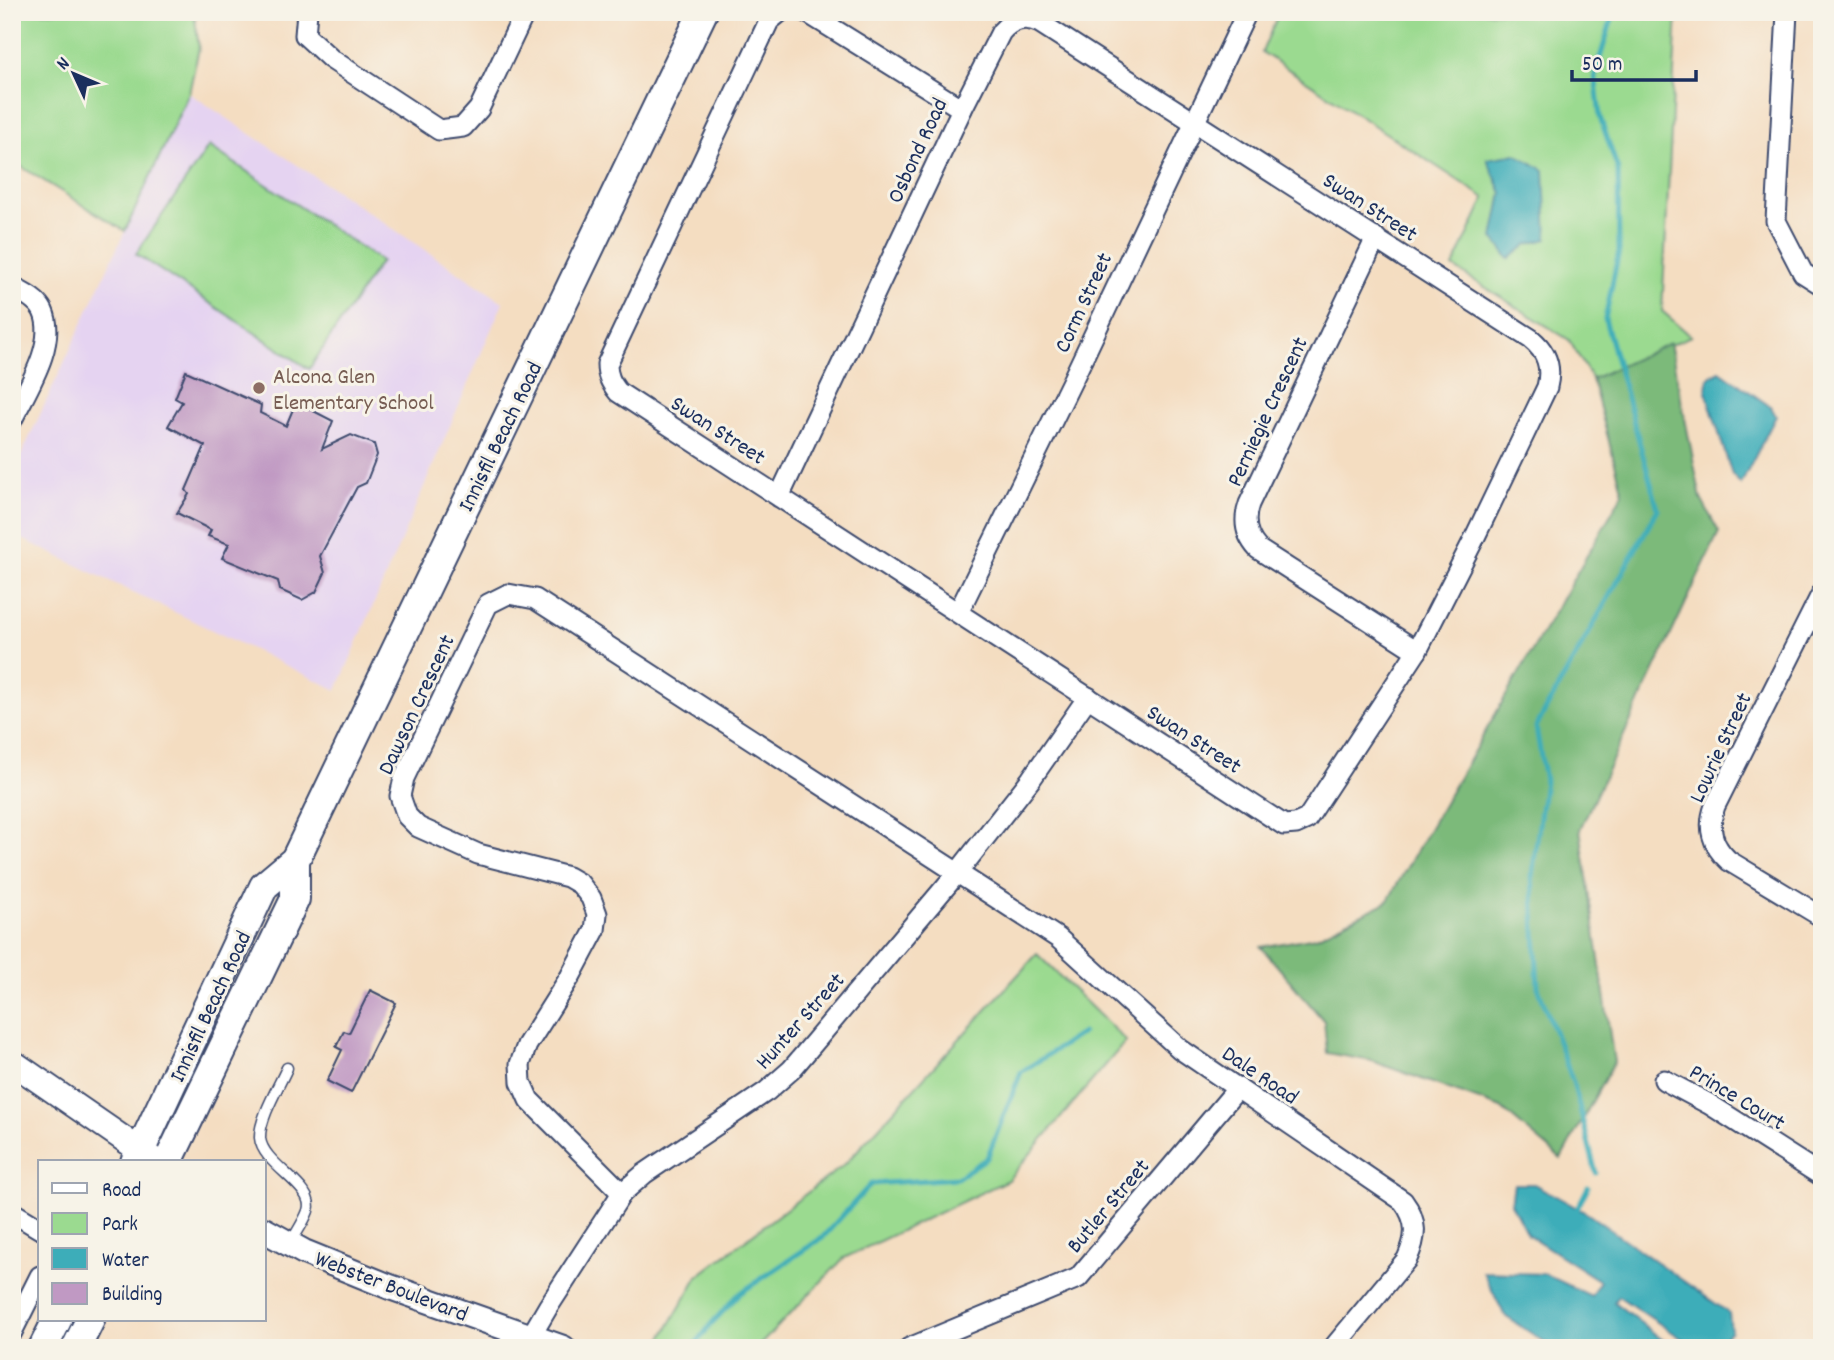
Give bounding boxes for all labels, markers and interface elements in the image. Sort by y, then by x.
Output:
north arrow [38,38,108,108]
scale bar [1572,38,1696,82]
text: 50 m [1582,51,1622,81]
text: N [51,52,77,77]
street label: Osbond Road [880,93,958,210]
street label: Swan Street [1315,166,1423,252]
street label: Corm Street [1048,248,1123,359]
street label: Perniegie Crescent [1220,332,1318,493]
street label: Innisfil Beach Road [451,357,553,518]
place label: Alcona Glen Elementary School [273,362,434,421]
marker: Alcona Glen Elementary School [251,380,267,396]
street label: Swan Street [663,389,771,475]
street label: Dawson Crescent [371,630,465,781]
street label: Lowrie Street [1682,688,1762,809]
street label: Swan Street [1139,698,1247,784]
street label: Innisfil Beach Road [163,926,262,1089]
street label: Hunter Street [749,966,854,1078]
street label: Dale Road [1214,1039,1304,1115]
street label: Prince Court [1682,1057,1791,1141]
street label: Butler Street [1060,1153,1159,1262]
legend [38,1160,266,1322]
text: Road [102,1177,141,1207]
text: Park [102,1211,138,1241]
street label: Webster Boulevard [309,1244,472,1333]
text: Water [102,1247,149,1277]
text: Building [102,1281,162,1311]

